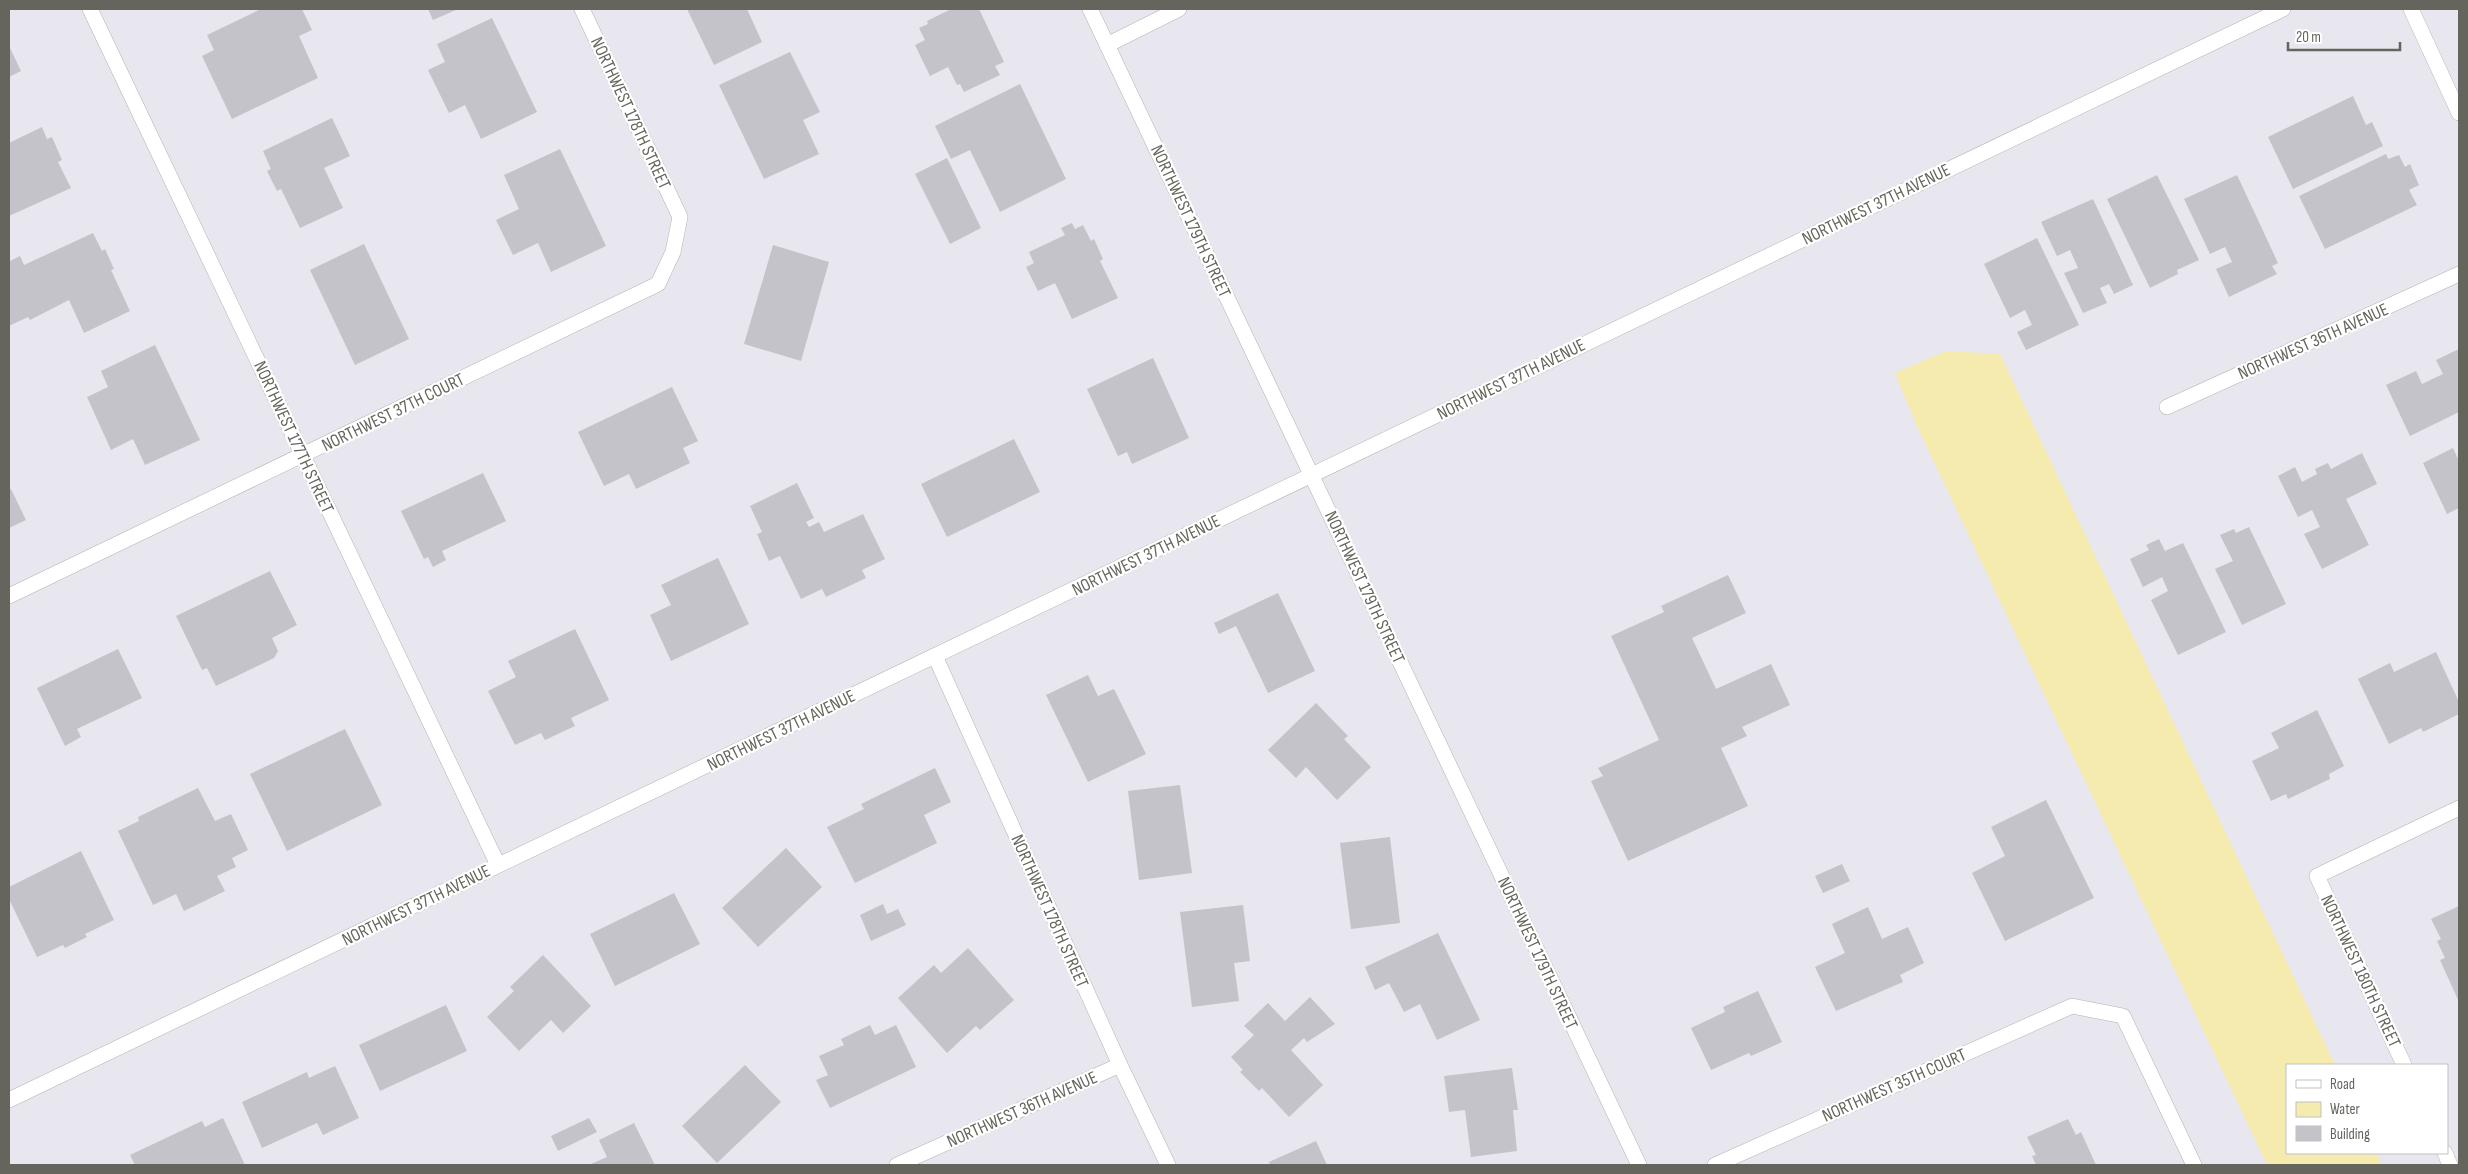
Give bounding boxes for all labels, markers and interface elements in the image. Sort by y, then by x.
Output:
scale bar [2288,20,2400,52]
text: 20 m [2296,28,2321,47]
street label: NORTHWEST 178TH STREET [586,34,675,193]
street label: NORTHWEST 179TH STREET [1146,142,1235,301]
street label: NORTHWEST 37TH AVENUE [1799,159,1954,249]
street label: NORTHWEST 36TH AVENUE [2235,299,2392,384]
street label: NORTHWEST 37TH AVENUE [1434,334,1589,424]
street label: NORTHWEST 177TH STREET [249,358,338,517]
street label: NORTHWEST 37TH COURT [319,369,468,456]
street label: NORTHWEST 179TH STREET [1320,508,1409,667]
street label: NORTHWEST 37TH AVENUE [1069,510,1224,600]
street label: NORTHWEST 37TH AVENUE [704,685,859,775]
street label: NORTHWEST 178TH STREET [1006,831,1093,991]
street label: NORTHWEST 37TH AVENUE [339,860,494,950]
street label: NORTHWEST 179TH STREET [1493,874,1582,1033]
street label: NORTHWEST 180TH STREET [2316,892,2405,1051]
street label: NORTHWEST 35TH COURT [1819,1044,1969,1127]
legend [2286,1064,2448,1154]
street label: NORTHWEST 36TH AVENUE [944,1067,1101,1152]
text: Road [2330,1075,2355,1094]
text: Water [2330,1100,2361,1119]
text: Building [2330,1125,2370,1144]

